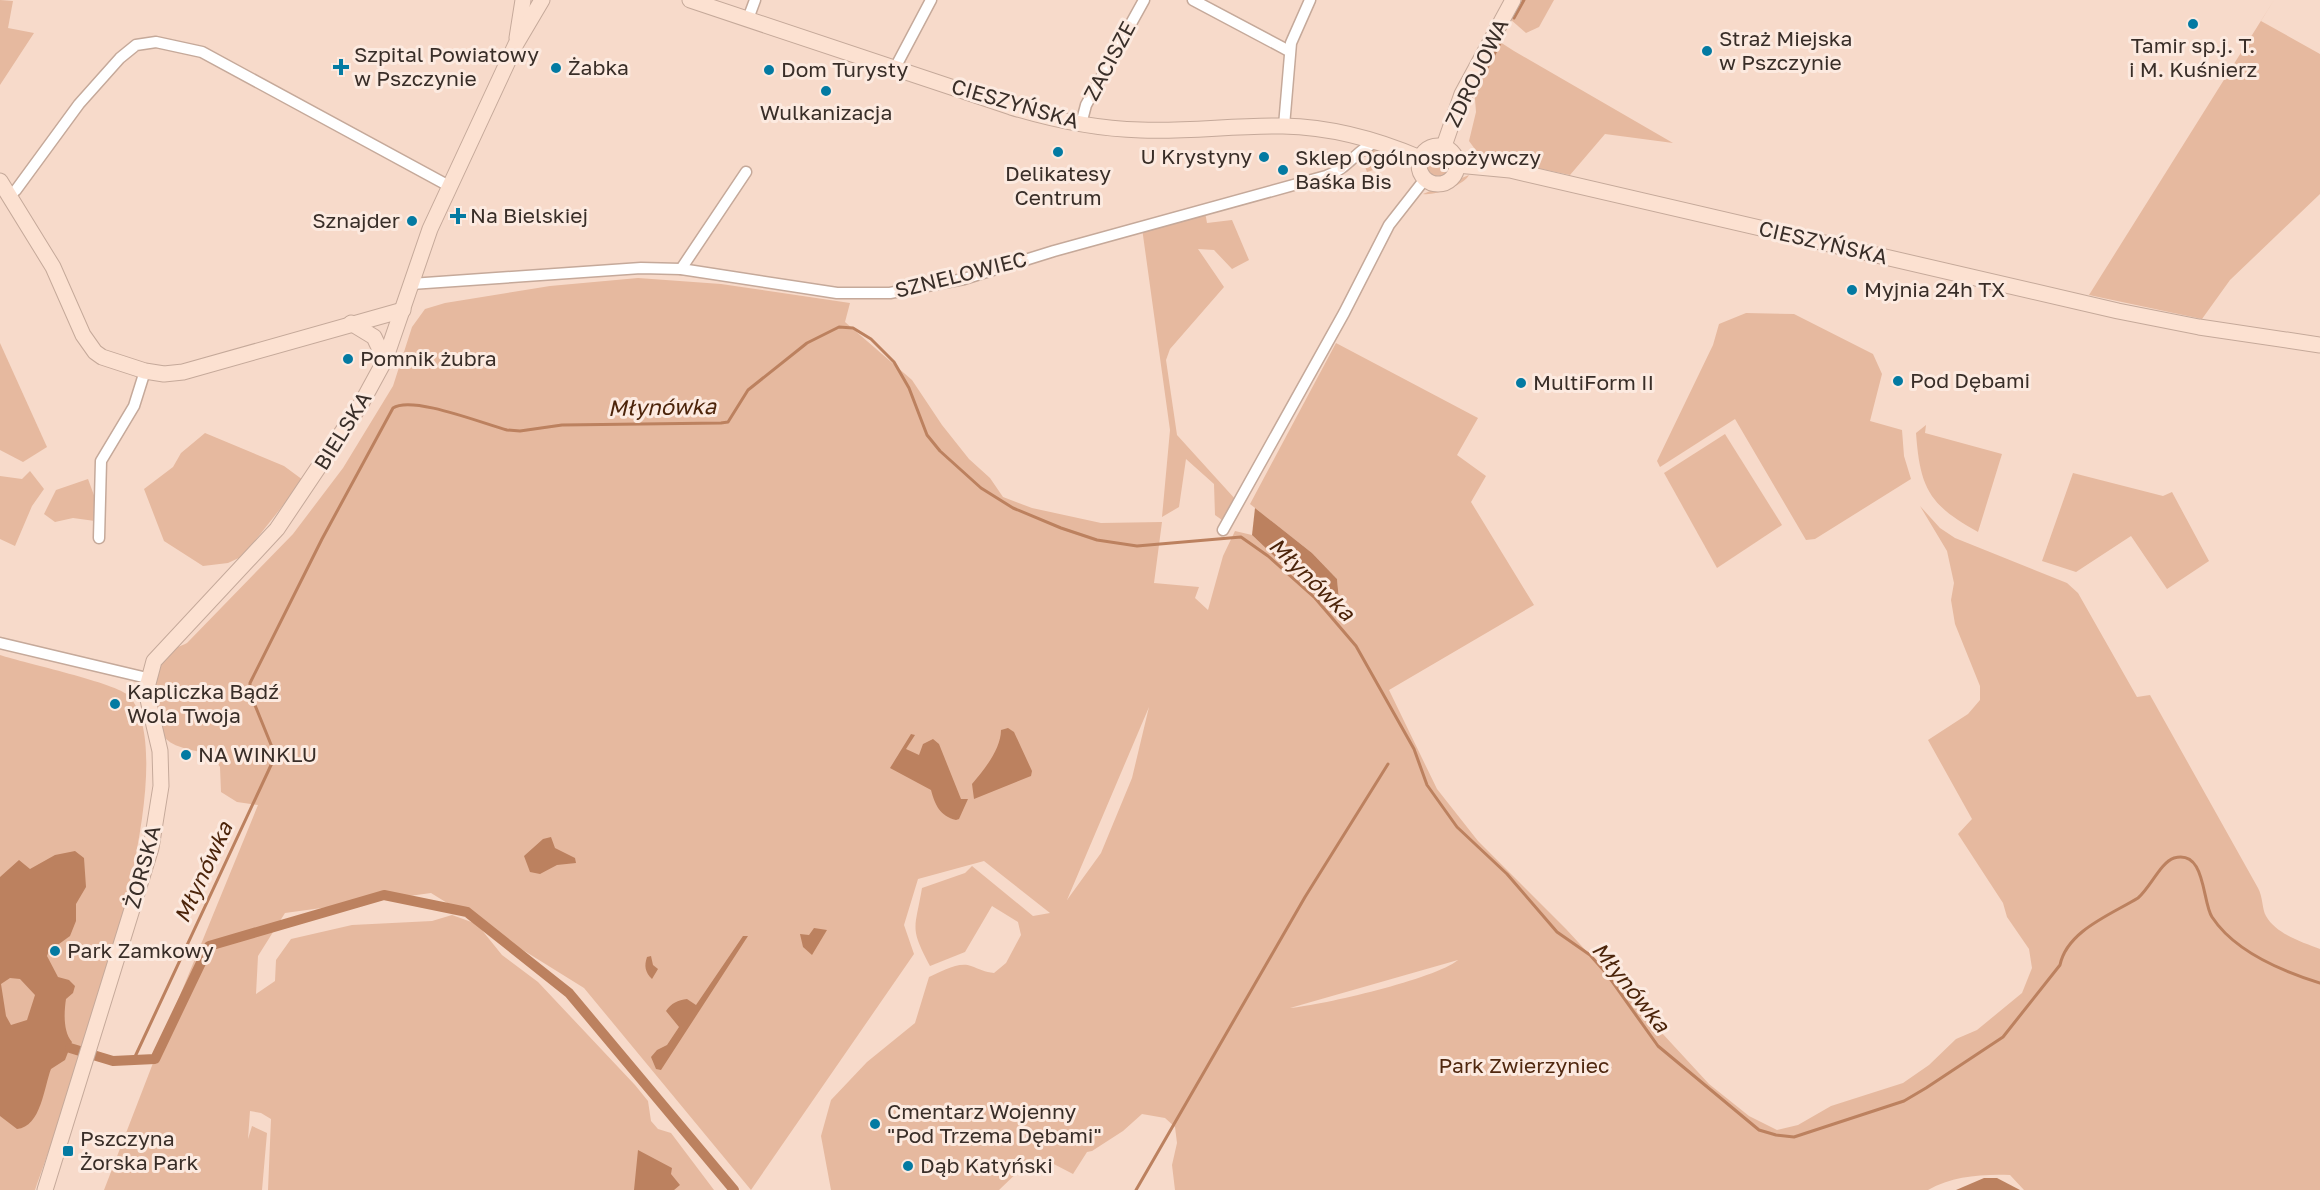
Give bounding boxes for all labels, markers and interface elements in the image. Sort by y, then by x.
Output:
street label: ZDROJOWA [1439,14,1513,131]
street label: ZACISZE [1078,17,1141,104]
marker: Tamir sp.j. T. i M. Kuśnierz [2186,17,2200,31]
place label: Straż Miejska w Pszczynie [1719,25,1852,75]
place label: Tamir sp.j. T. i M. Kuśnierz [2129,32,2257,82]
place label: Szpital Powiatowy w Pszczynie [354,41,539,91]
marker: Straż Miejska w Pszczynie [1700,44,1714,58]
place label: Żabka [568,54,629,80]
place label: Dom Turysty [781,56,908,82]
marker: Szpital Powiatowy w Pszczynie [332,58,350,76]
marker: Żabka [549,61,563,75]
marker: Dom Turysty [762,63,776,77]
street label: CIESZYŃSKA [949,72,1082,134]
marker: Wulkanizacja [819,84,833,98]
place label: Wulkanizacja [760,99,892,125]
place label: U Krystyny [1140,143,1252,169]
place label: Sklep Ogólnospożywczy Baśka Bis [1295,144,1541,194]
marker: Delikatesy Centrum [1051,145,1065,159]
marker: U Krystyny [1257,150,1271,164]
place label: Delikatesy Centrum [1005,160,1111,210]
marker: Sklep Ogólnospożywczy Baśka Bis [1276,163,1290,177]
place label: Na Bielskiej [470,202,588,228]
place label: Sznajder [312,207,400,233]
marker: Na Bielskiej [451,209,465,223]
marker: Sznajder [405,214,419,228]
street label: CIESZYŃSKA [1756,215,1890,269]
street label: SZNELOWIEC [892,245,1029,303]
place label: Myjnia 24h TX [1864,276,2005,302]
marker: Myjnia 24h TX [1845,283,1859,297]
place label: Pomnik żubra [360,345,497,371]
marker: Pomnik żubra [341,352,355,366]
place label: Pod Dębami [1910,367,2030,393]
place label: MultiForm II [1533,369,1654,395]
marker: Pod Dębami [1891,374,1905,388]
marker: MultiForm II [1514,376,1528,390]
street label: BIELSKA [308,386,376,474]
water label: Młynówka [608,392,718,421]
water label: Młynówka [1264,531,1362,627]
place label: Kapliczka Bądź Wola Twoja [127,678,279,728]
marker: Kapliczka Bądź Wola Twoja [108,697,122,711]
place label: NA WINKLU [198,741,317,767]
marker: NA WINKLU [179,748,193,762]
water label: Młynówka [167,816,238,926]
street label: ŻORSKA [119,822,166,911]
water label: Młynówka [1587,936,1677,1038]
place label: Park Zamkowy [67,937,214,963]
marker: Park Zamkowy [48,944,62,958]
park label: Park Zwierzyniec [1439,1052,1609,1078]
place label: Cmentarz Wojenny "Pod Trzema Dębami" [887,1098,1102,1148]
marker: Cmentarz Wojenny "Pod Trzema Dębami" [868,1117,882,1131]
place label: Pszczyna Żorska Park [80,1125,198,1175]
marker: Pszczyna Żorska Park [61,1144,75,1158]
place label: Dąb Katyński [920,1152,1053,1178]
marker: Dąb Katyński [901,1159,915,1173]

